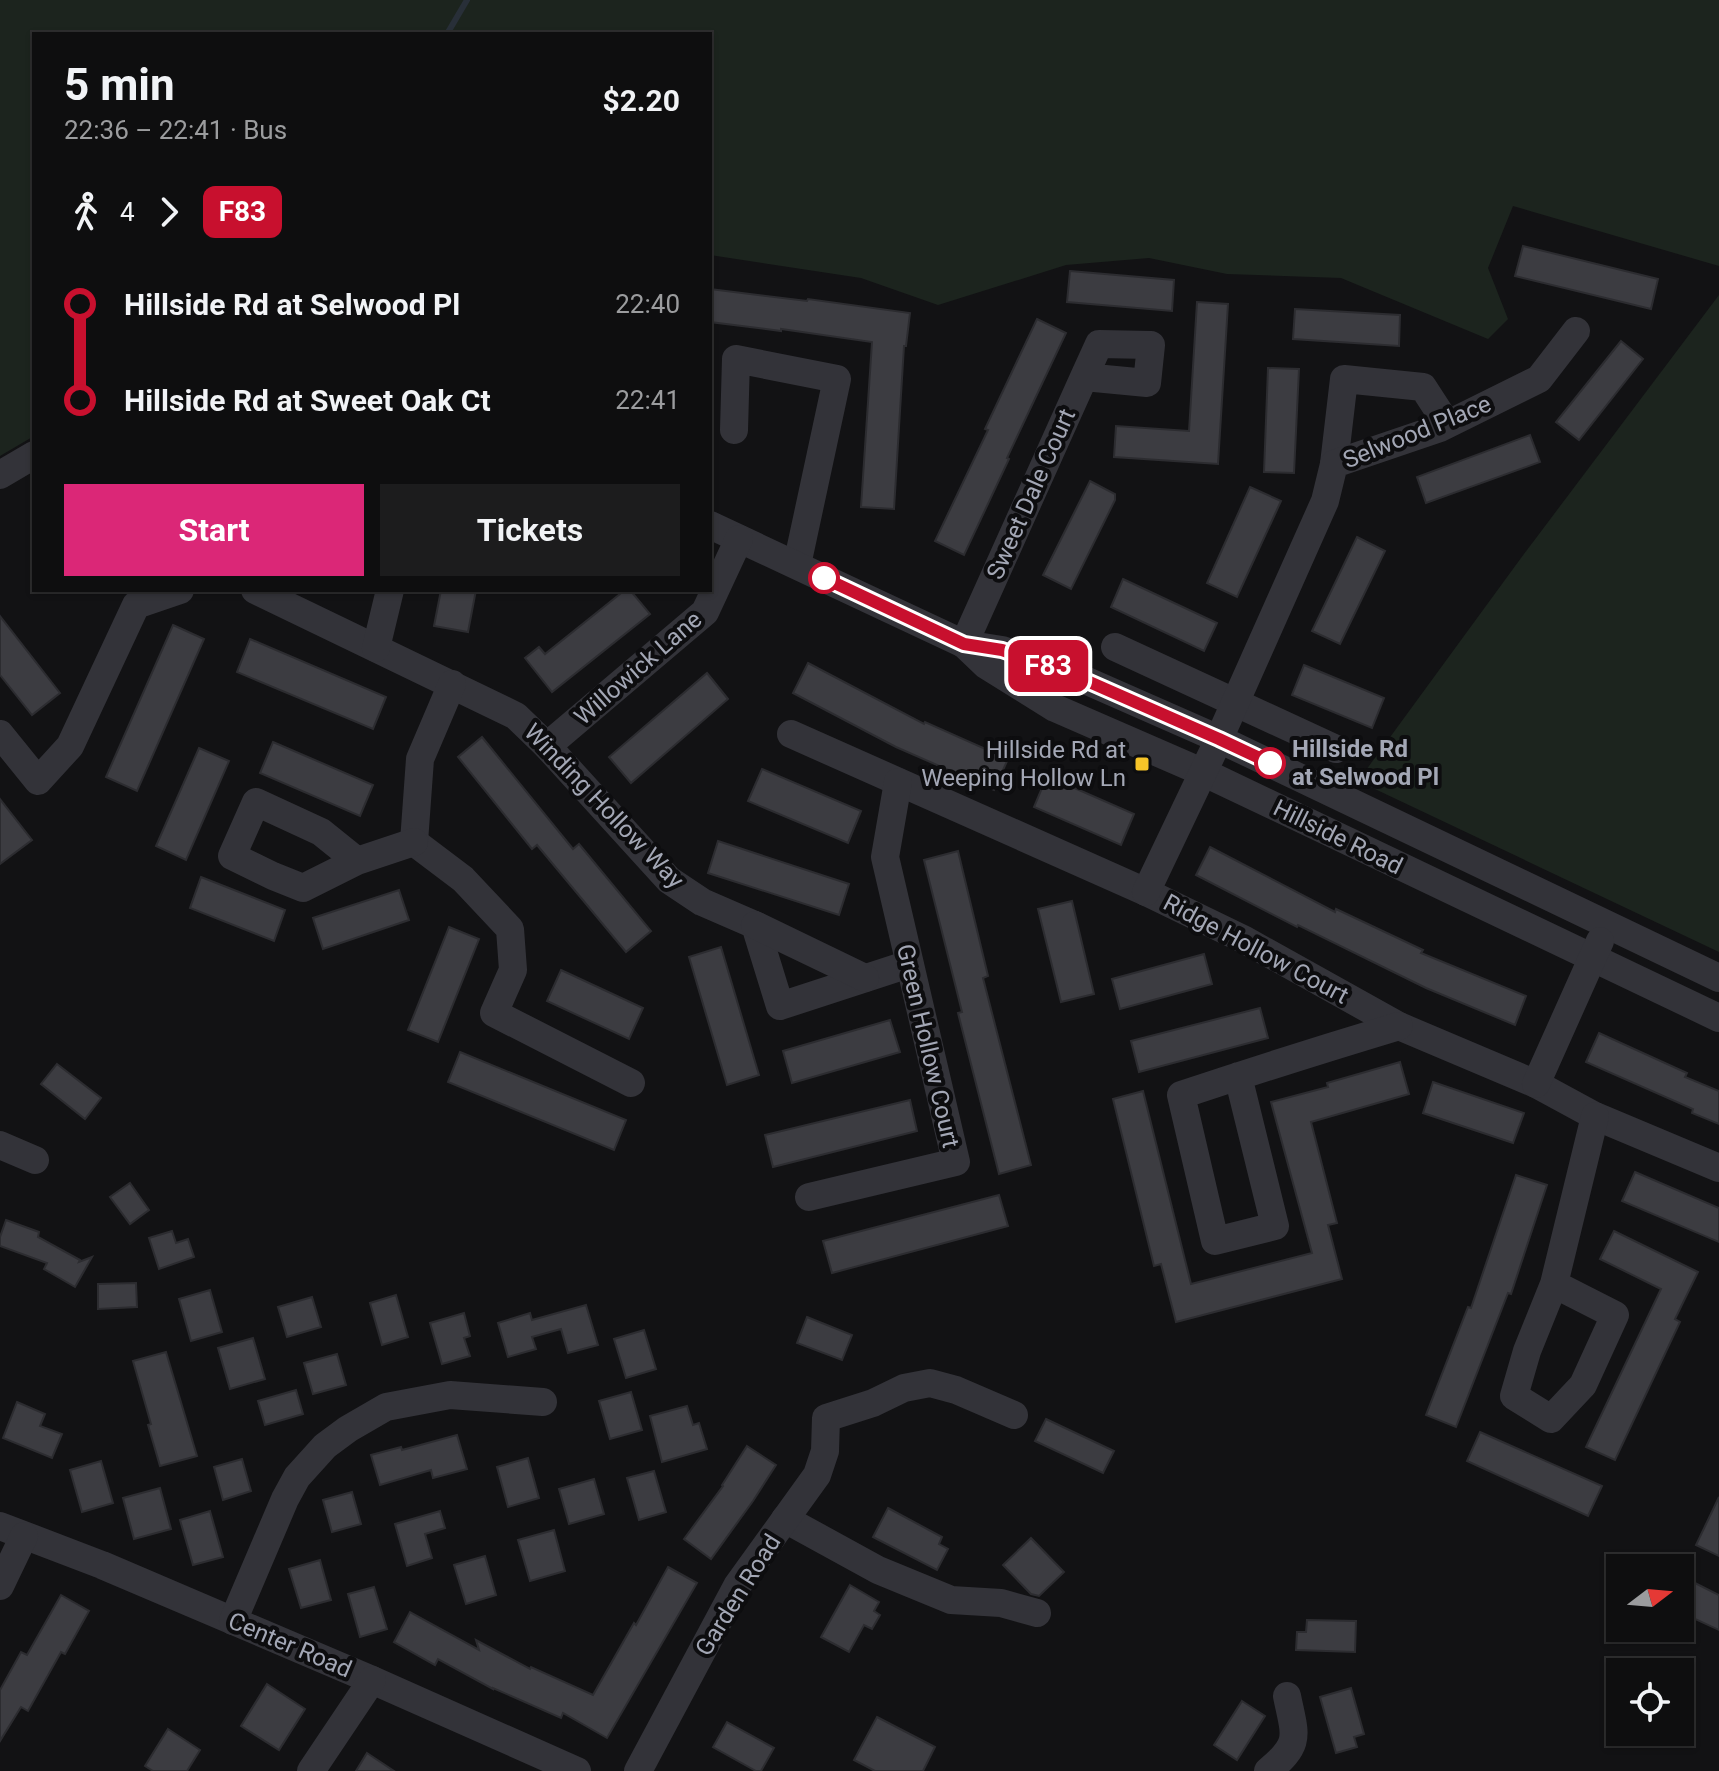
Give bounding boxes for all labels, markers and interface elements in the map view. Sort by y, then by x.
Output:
text: 5 min [64,59,175,111]
text: $2.20 [602,83,680,118]
text: 22:36 – 22:41 · Bus [64,115,287,145]
icon: walk [64,190,108,234]
icon: forward [147,190,191,234]
text: F83 [219,195,266,228]
text: 4 [120,197,135,227]
text: Hillside Rd at Selwood Pl [124,287,460,322]
text: 22:40 [615,289,680,319]
text: Hillside Rd at Sweet Oak Ct [124,383,491,418]
text: 22:41 [615,385,680,415]
street label: Selwood Place [1339,390,1495,474]
street label: Sweet Dale Court [981,404,1081,584]
button: Start [64,484,364,576]
button: Tickets [380,484,680,576]
unlabelled marker [809,563,839,593]
street label: Willowick Lane [569,605,707,731]
line badge: F83 [1002,640,1094,692]
text: F83 [1024,649,1072,682]
street label: Winding Hollow Way [518,718,690,895]
place label: Hillside Rd at Selwood Pl [1292,735,1439,791]
place label: Hillside Rd at Weeping Hollow Ln [921,736,1126,792]
marker: Hillside Rd at Selwood Pl [1255,748,1285,778]
marker: Hillside Rd at Weeping Hollow Ln [1133,755,1151,773]
street label: Hillside Road [1269,794,1407,880]
street label: Ridge Hollow Court [1159,888,1353,1010]
street label: Green Hollow Court [891,941,965,1151]
street label: Garden Road [690,1529,786,1661]
north arrow [1606,1554,1694,1642]
map controls [1606,1554,1694,1746]
street label: Center Road [224,1606,356,1684]
button: locate [1606,1658,1694,1746]

